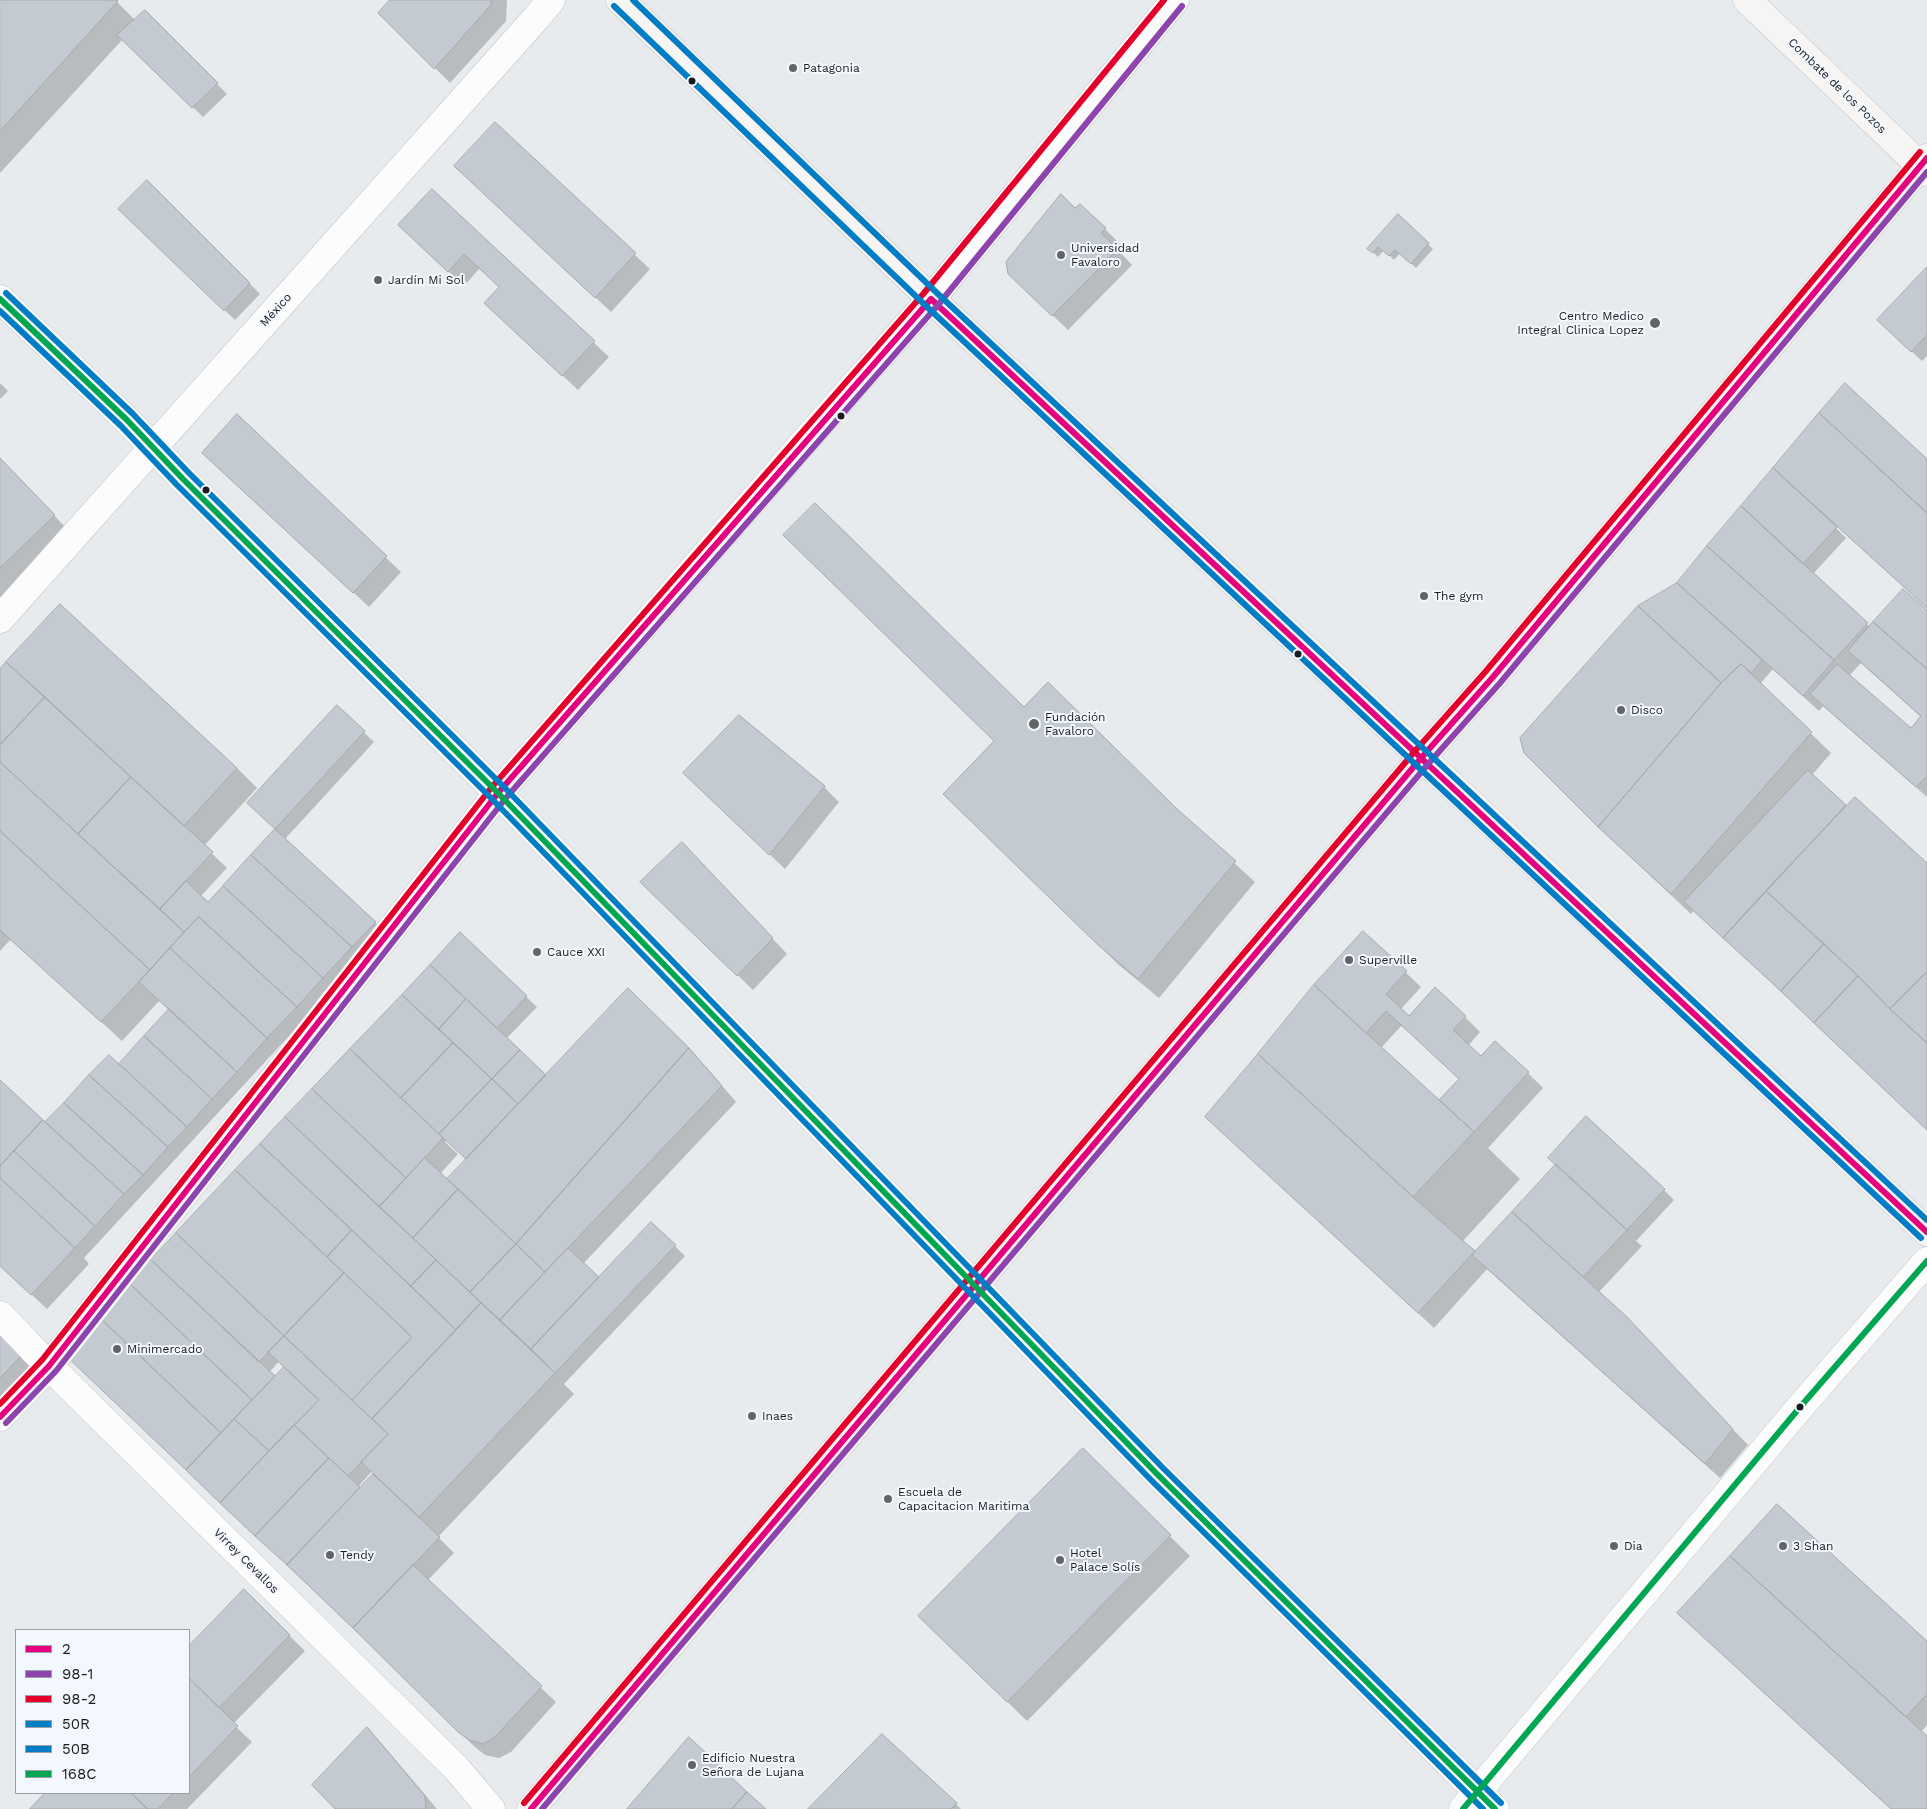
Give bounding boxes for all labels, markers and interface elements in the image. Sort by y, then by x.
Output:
street label: Combate de los Pozos [1785,35,1889,137]
place label: Patagonia [803,61,860,75]
marker: Patagonia [787,62,799,74]
unlabelled marker [687,76,697,86]
place label: Universidad Favaloro [1071,241,1139,269]
marker: Universidad Favaloro [1055,249,1067,261]
place label: Jardín Mi Sol [388,273,464,287]
marker: Jardín Mi Sol [372,274,384,286]
street label: México [257,290,295,330]
place label: Centro Medico Integral Clinica Lopez [1517,309,1644,337]
marker: Centro Medico Integral Clinica Lopez [1648,316,1662,330]
unlabelled marker [836,411,846,421]
unlabelled marker [201,485,211,495]
place label: The gym [1434,589,1483,603]
marker: The gym [1418,590,1430,602]
unlabelled marker [1293,649,1303,659]
place label: Disco [1631,703,1663,717]
marker: Disco [1615,704,1627,716]
place label: Fundación Favaloro [1045,710,1106,738]
marker: Fundación Favaloro [1027,717,1041,731]
place label: Cauce XXI [547,945,605,959]
marker: Cauce XXI [531,946,543,958]
place label: Superville [1359,953,1417,967]
marker: Superville [1343,954,1355,966]
place label: Minimercado [127,1342,202,1356]
marker: Minimercado [111,1343,123,1355]
unlabelled marker [1795,1402,1805,1412]
place label: Inaes [762,1409,793,1423]
marker: Inaes [746,1410,758,1422]
place label: Escuela de Capacitacion Maritima [898,1485,1029,1513]
marker: Escuela de Capacitacion Maritima [882,1493,894,1505]
street label: Virrey Cevallos [210,1525,282,1597]
place label: Dia [1624,1539,1643,1553]
place label: 3 Shan [1793,1539,1833,1553]
marker: Dia [1608,1540,1620,1552]
marker: 3 Shan [1777,1540,1789,1552]
place label: Hotel Palace Solís [1070,1546,1140,1574]
place label: Tendy [340,1548,374,1562]
marker: Tendy [324,1549,336,1561]
marker: Hotel Palace Solís [1054,1554,1066,1566]
legend [15,1629,190,1794]
text: 2 [62,1640,71,1658]
text: 98-1 [62,1665,93,1683]
text: 98-2 [62,1690,96,1708]
text: 50R [62,1715,90,1733]
text: 50B [62,1740,90,1758]
place label: Edificio Nuestra Señora de Lujana [702,1751,804,1779]
marker: Edificio Nuestra Señora de Lujana [686,1759,698,1771]
text: 168C [62,1765,97,1783]

